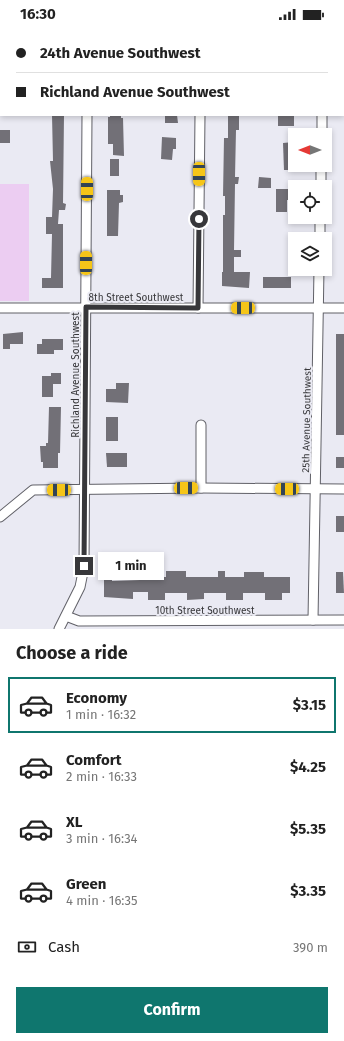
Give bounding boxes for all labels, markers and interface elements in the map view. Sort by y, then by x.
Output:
text: 16:30 [20,5,56,23]
text: 24th Avenue Southwest [40,44,201,62]
text: Richland Avenue Southwest [40,83,230,101]
north arrow [288,128,332,172]
map controls [288,128,332,276]
car [193,162,205,186]
car [81,177,93,201]
button: locate [288,180,332,224]
route start [190,210,208,228]
button: layers [288,232,332,276]
car [80,251,92,275]
street label: 8th Street Southwest [89,292,184,304]
car [231,302,255,314]
street label: Richland Avenue Southwest [70,312,82,438]
street label: 25th Avenue Southwest [300,367,314,473]
car [174,482,198,494]
car [275,483,299,495]
car [47,484,71,496]
callout: 1 min [98,552,164,580]
route end [75,557,93,575]
text: 1 min [115,558,147,573]
street label: 10th Street Southwest [155,605,255,617]
text: Choose a ride [16,642,128,664]
icon: car [18,687,54,723]
text: Economy [66,689,127,707]
text: $3.15 [293,696,326,714]
text: 1 min · 16:32 [66,707,136,722]
icon: car [18,749,54,785]
text: Comfort [66,751,122,769]
text: $4.25 [290,758,326,776]
text: 2 min · 16:33 [66,769,137,784]
icon: car [18,811,54,847]
text: XL [66,813,82,831]
text: $5.35 [290,820,326,838]
text: 3 min · 16:34 [66,831,138,846]
icon: car [18,873,54,909]
text: Green [66,875,106,893]
text: $3.35 [290,882,326,900]
text: 4 min · 16:35 [66,893,138,908]
icon: cash [16,936,38,958]
text: Cash [48,938,80,956]
text: 390 m [293,940,328,955]
button: Confirm [16,987,328,1033]

